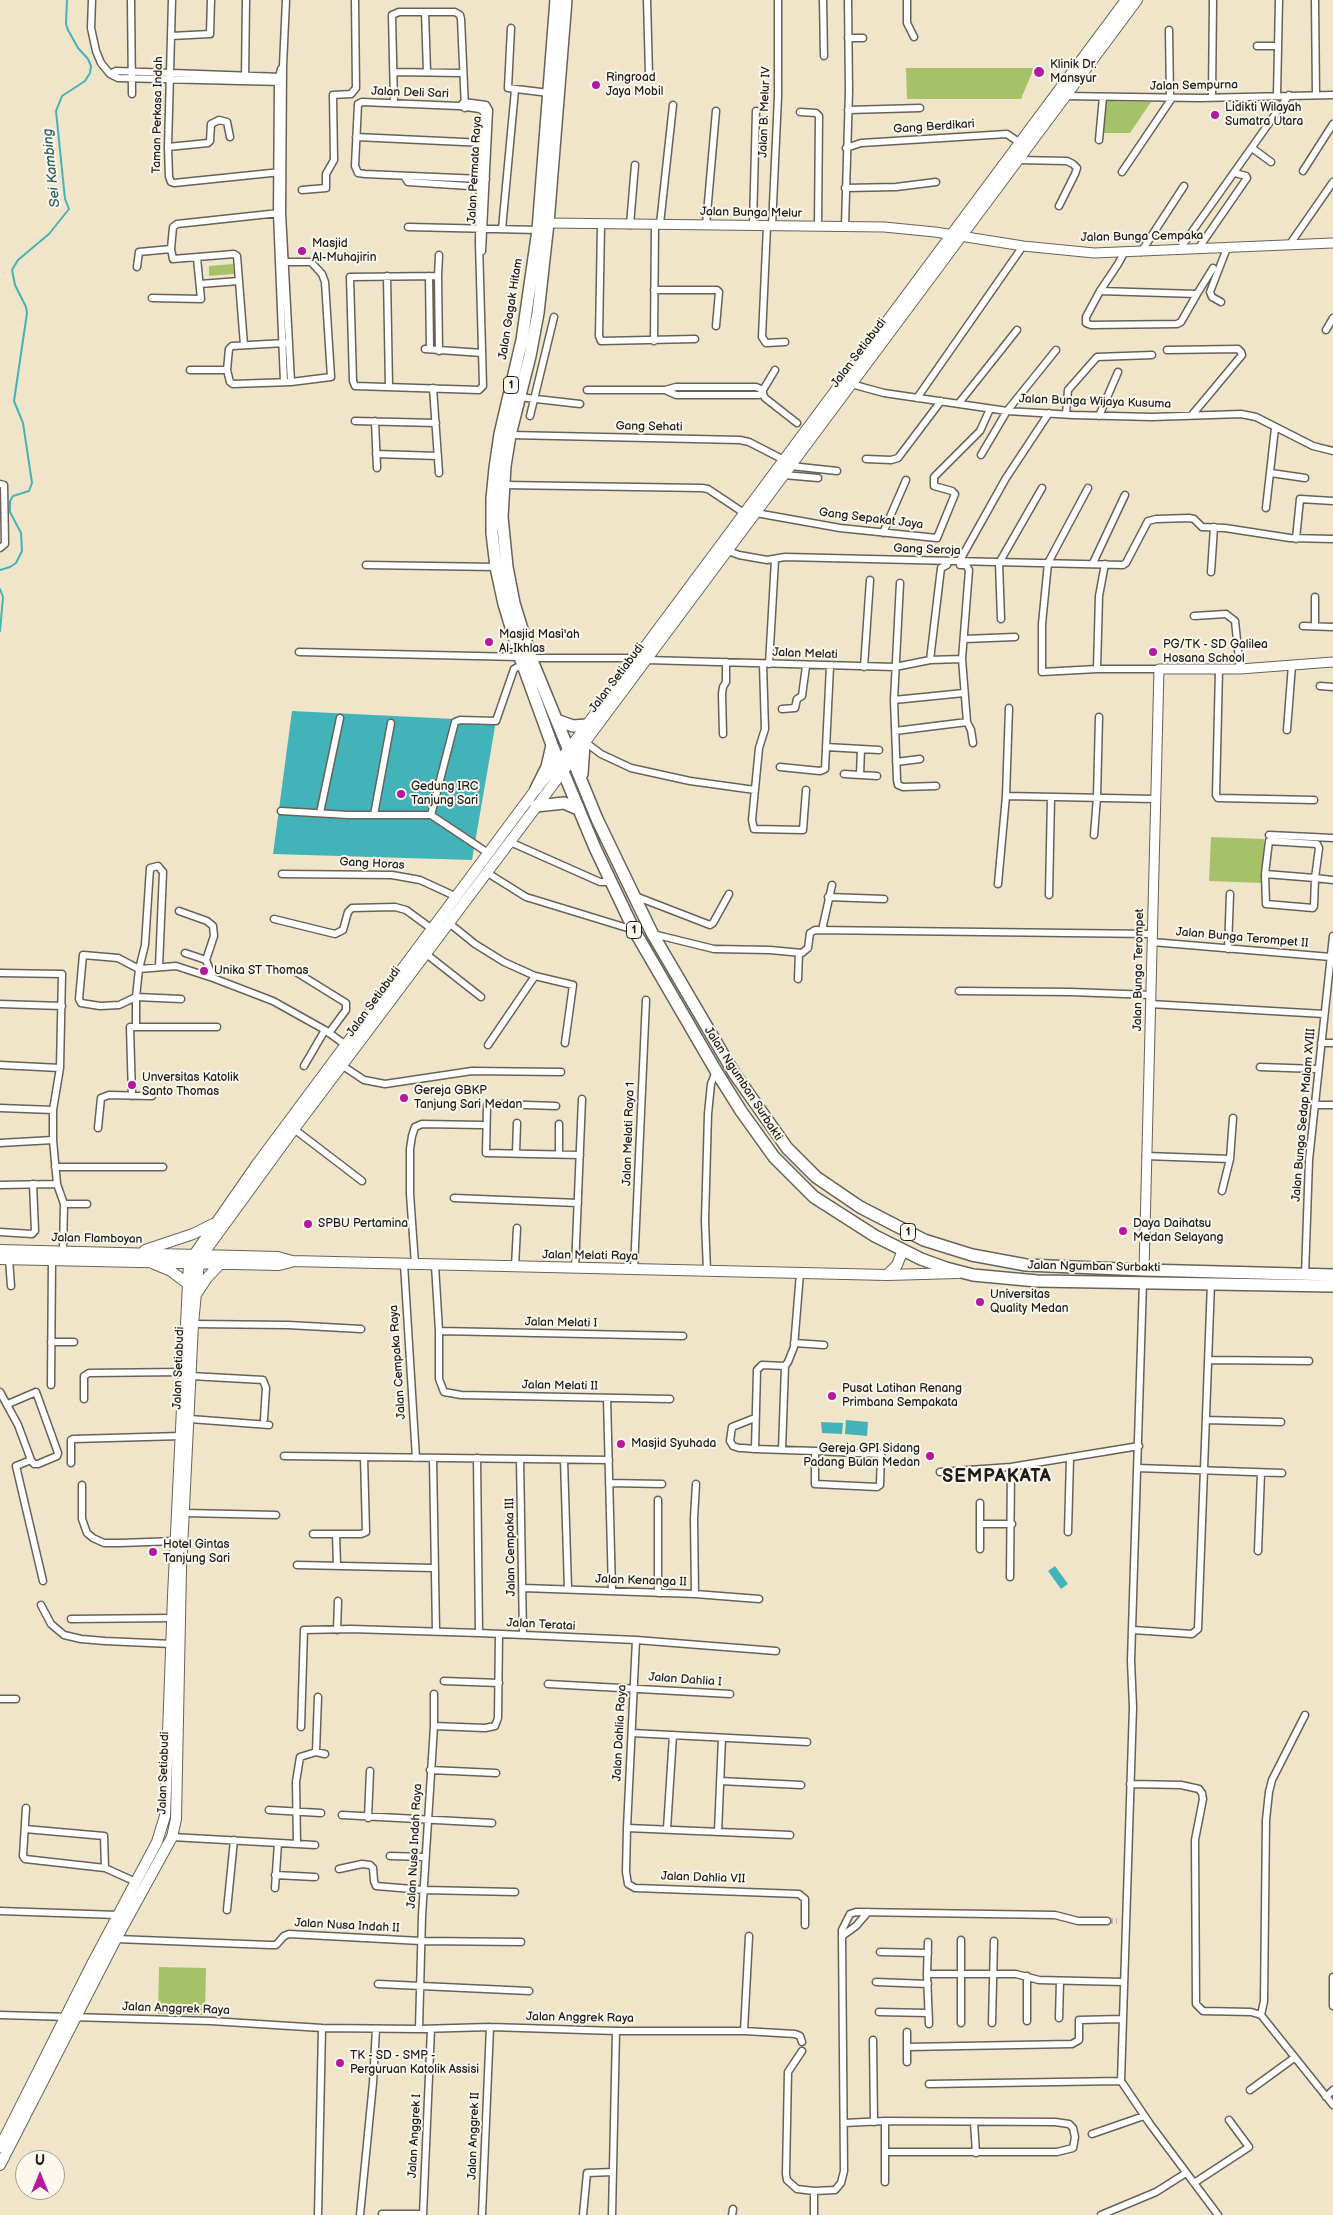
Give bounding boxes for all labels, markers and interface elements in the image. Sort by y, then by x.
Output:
street label: Taman Perkasa Indah [150,56,166,174]
place label: Klinik Dr. Mansyur [1050,58,1097,86]
marker: Klinik Dr. Mansyur [1032,65,1046,79]
street label: Jalan B. Melur IV [756,66,774,158]
place label: Ringroad Jaya Mobil [606,71,663,99]
street label: Jalan Sempurna [1150,78,1238,94]
marker: Ringroad Jaya Mobil [590,79,602,91]
street label: Jalan Deli Sari [371,84,449,102]
place label: Lidikti Wilayah Sumatra Utara [1225,101,1303,129]
marker: Lidikti Wilayah Sumatra Utara [1209,109,1221,121]
street label: Jalan Permata Raya [465,116,485,224]
street label: Gang Berdikari [893,117,975,137]
water label: Sei Kambing [40,128,64,208]
street label: Jalan Bunga Melur [700,205,802,221]
street label: Jalan Bunga Cempaka [1081,229,1203,245]
place label: Masjid Al-Muhajirin [312,237,376,265]
marker: Masjid Al-Muhajirin [296,245,308,257]
street label: Jalan Gagak Hitam [496,257,526,361]
street label: Jalan Setiabudi [828,316,890,390]
road number: 1 [504,376,518,394]
street label: Jalan Bunga Wijaya Kusuma [1019,392,1171,412]
street label: Gang Sehati [615,419,683,435]
street label: Gang Sepakat Jaya [818,505,924,533]
street label: Gang Seroja [893,542,961,558]
place label: Masjid Masi'ah Al-Ikhlas [499,628,580,656]
marker: Masjid Masi'ah Al-Ikhlas [483,636,495,648]
place label: PG/TK - SD Galilea Hosana School [1163,638,1268,666]
street label: Jalan Setiabudi [586,641,648,715]
street label: Jalan Melati [772,646,838,662]
marker: PG/TK - SD Galilea Hosana School [1147,646,1159,658]
place label: Gedung IRC Tanjung Sari [411,780,478,808]
marker: Gedung IRC Tanjung Sari [395,788,407,800]
street label: Gang Horas [339,855,405,873]
street label: Jalan Bunga Terompet [1131,909,1147,1031]
road number: 1 [626,922,642,938]
street label: Jalan Bunga Terompet II [1175,925,1309,951]
place label: Unika ST Thomas [214,964,309,978]
street label: Jalan Setiabudi [344,964,404,1040]
marker: Unika ST Thomas [198,965,210,977]
street label: Jalan Ngumban Surbakti [701,1024,785,1144]
street label: Jalan Bunga Sedap Malam XVIII [1289,1028,1319,1202]
place label: Unversitas Katolik Santo Thomas [142,1071,239,1099]
marker: Unversitas Katolik Santo Thomas [126,1079,138,1091]
street label: Jalan Melati Raya 1 [620,1082,638,1186]
place label: Gereja GBKP Tanjung Sari Medan [414,1084,522,1112]
marker: Gereja GBKP Tanjung Sari Medan [398,1092,410,1104]
place label: SPBU Pertamina [318,1217,408,1231]
place label: Daya Daihatsu Medan Selayang [1133,1217,1223,1245]
marker: SPBU Pertamina [302,1218,314,1230]
road number: 1 [900,1224,916,1240]
marker: Daya Daihatsu Medan Selayang [1117,1225,1129,1237]
street label: Jalan Flamboyan [51,1231,143,1247]
street label: Jalan Melati Raya [542,1248,638,1264]
street label: Jalan Ngumban Surbakti [1027,1259,1161,1275]
place label: Universitas Quality Medan [990,1288,1069,1316]
marker: Universitas Quality Medan [974,1296,986,1308]
street label: Jalan Cempaka Raya [387,1304,409,1420]
street label: Jalan Melati I [525,1315,597,1331]
street label: Jalan Setiabudi [170,1326,188,1410]
street label: Jalan Melati II [522,1378,598,1394]
place label: Pusat Latihan Renang Primbana Sempakata [842,1382,962,1410]
marker: Pusat Latihan Renang Primbana Sempakata [826,1390,838,1402]
place label: Masjid Syuhada [631,1437,716,1451]
marker: Masjid Syuhada [615,1438,627,1450]
place label: Gereja GPI Sidang Padang Bulan Medan [803,1442,920,1470]
marker: Gereja GPI Sidang Padang Bulan Medan [924,1450,936,1462]
district label: SEMPAKATA [941,1466,1053,1488]
street label: Jalan Cempaka III [503,1498,519,1596]
place label: Hotel Gintas Tanjung Sari [163,1538,230,1566]
marker: Hotel Gintas Tanjung Sari [147,1546,159,1558]
street label: Jalan Kenanga II [595,1572,687,1590]
street label: Jalan Teratai [506,1616,576,1634]
street label: Jalan Dahlia I [648,1670,722,1690]
street label: Jalan Dahlia Raya [610,1684,630,1782]
street label: Jalan Setiabudi [155,1731,173,1815]
street label: Jalan Nusa Indah Raya [405,1783,425,1909]
street label: Jalan Dahlia VII [660,1869,746,1887]
street label: Jalan Nusa Indah II [294,1916,400,1936]
street label: Jalan Anggrek Raya [122,2000,230,2018]
street label: Jalan Anggrek Raya [526,2010,634,2026]
place label: TK - SD - SMP - Perguruan Katolik Assisi [350,2049,479,2077]
marker: TK - SD - SMP - Perguruan Katolik Assisi [334,2057,346,2069]
street label: Jalan Anggrek II [465,2092,483,2180]
street label: Jalan Anggrek I [406,2094,424,2178]
north arrow [15,2150,65,2200]
text: U [35,2152,45,2169]

